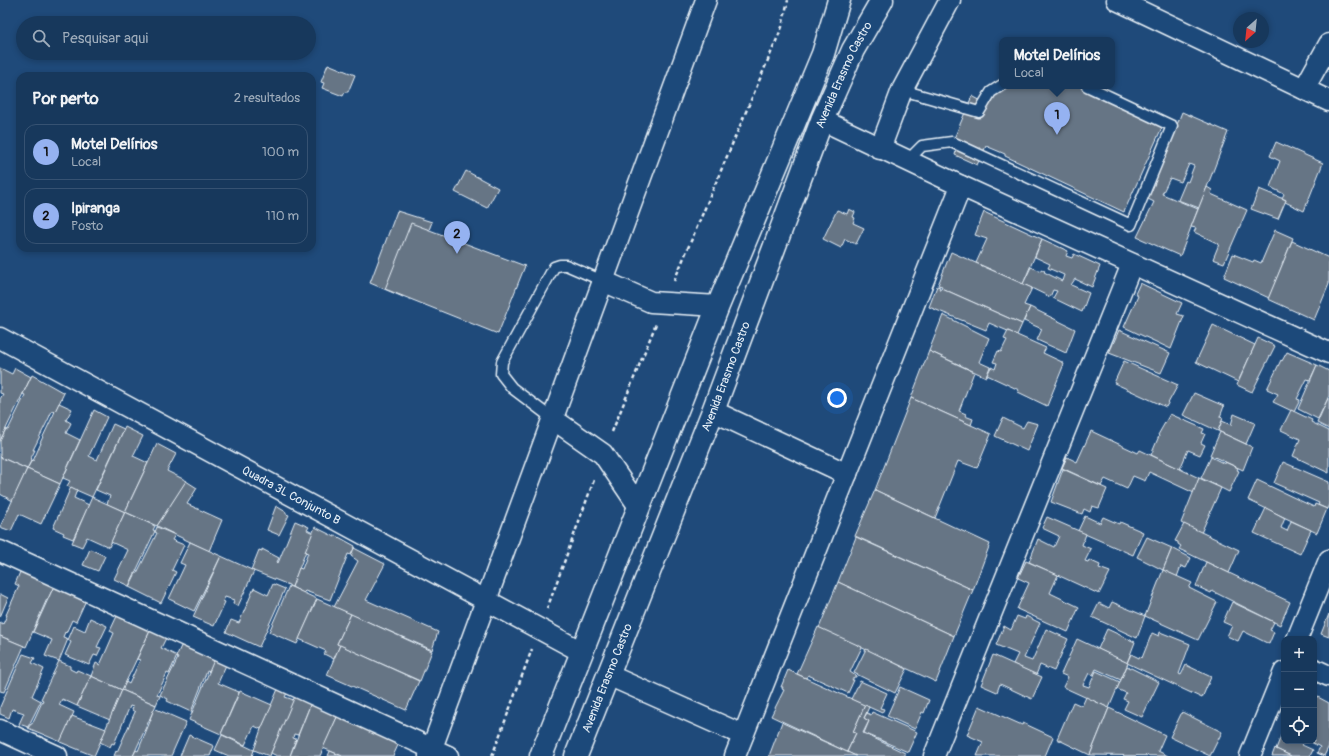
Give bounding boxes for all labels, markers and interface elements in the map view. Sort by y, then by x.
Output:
north arrow [1233,12,1269,48]
search box [16,16,316,60]
street label: Avenida Erasmo Castro [813,19,876,130]
icon: search [30,27,52,49]
text: Pesquisar aqui [62,29,148,48]
popup [999,37,1115,89]
text: Motel Delírios [1014,46,1100,65]
text: Local [1014,65,1044,81]
text: Por perto [32,88,99,109]
text: 2 resultados [234,90,300,106]
pin: 1 [1044,102,1070,135]
text: Motel Delírios [71,135,157,154]
text: 1 [43,144,49,160]
text: 100 m [262,144,299,160]
text: Local [71,154,101,170]
text: Ipiranga [71,199,120,218]
text: 2 [42,208,50,224]
text: 110 m [266,208,299,224]
text: Posto [71,218,103,234]
pin: 2 [444,221,470,254]
street label: Avenida Erasmo Castro [699,319,754,434]
your location [827,388,847,408]
street label: Quadra 3L Conjunto B [239,463,343,528]
street label: Avenida Erasmo Castro [579,621,636,735]
map controls [1281,636,1317,744]
button: + [1281,636,1317,672]
button: − [1281,672,1317,708]
button: locate [1281,708,1317,744]

